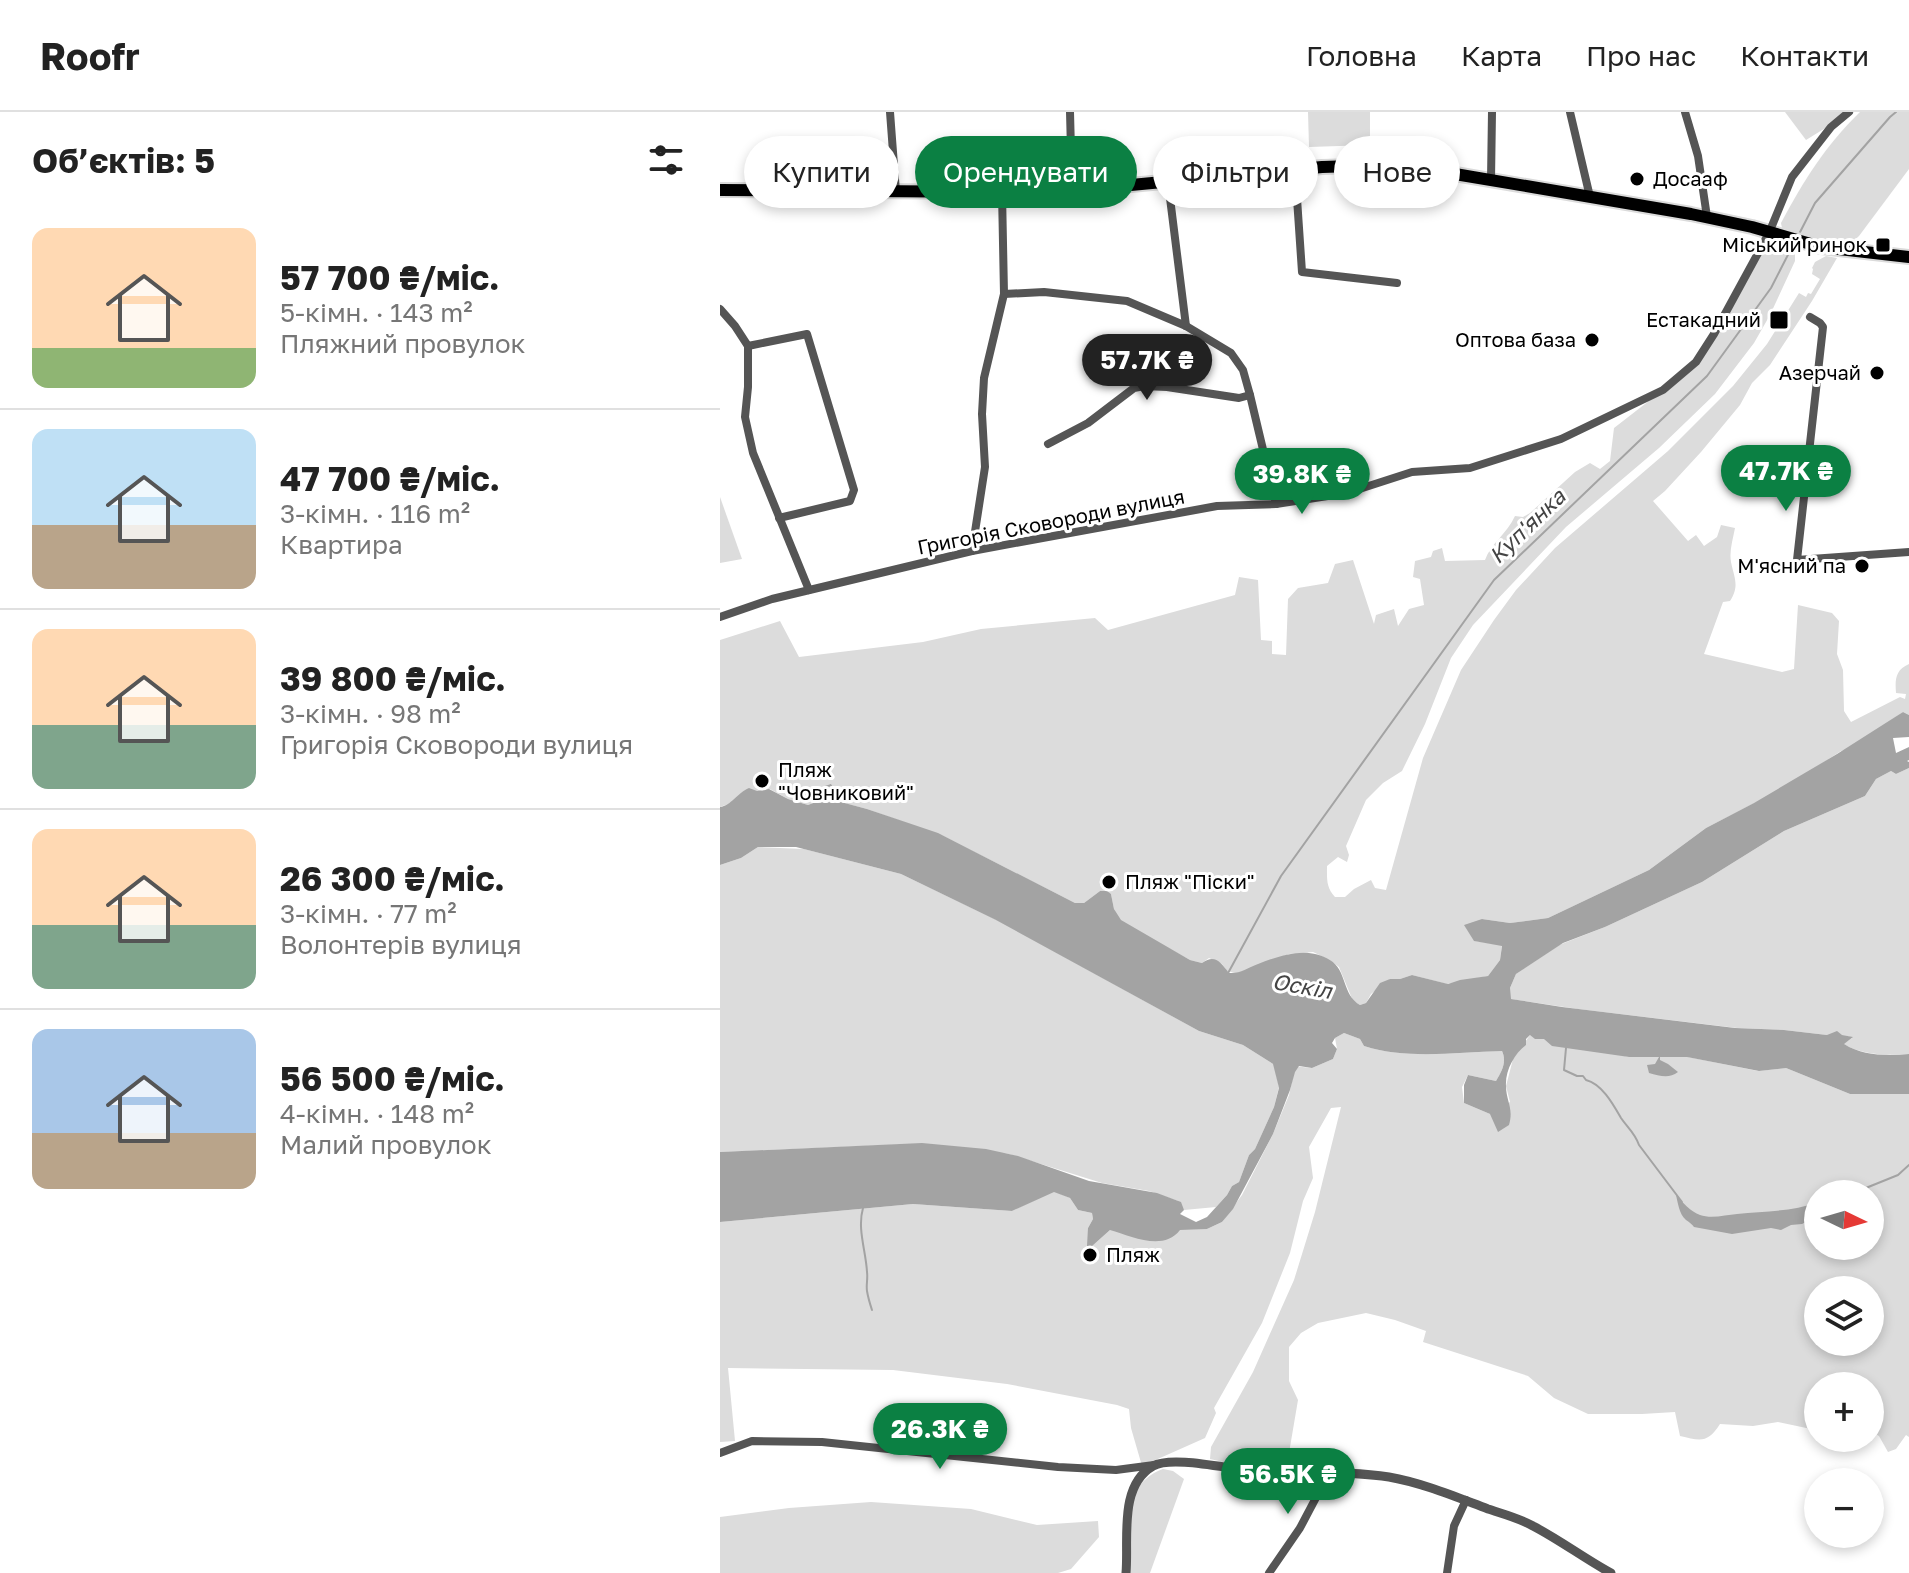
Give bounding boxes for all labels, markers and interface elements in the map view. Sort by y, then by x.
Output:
text: Roofr [40,33,140,78]
text: Головна [1306,39,1417,72]
text: Карта [1461,39,1542,72]
text: Про нас [1586,39,1696,72]
text: Контакти [1740,39,1869,72]
chip: Купити [744,136,899,208]
chip: Орендувати [915,136,1137,208]
chip: Фільтри [1153,136,1318,208]
chip: Нове [1334,136,1460,208]
icon: filters [644,138,688,182]
text: Об’єктів: 5 [32,140,215,180]
place label: Досааф [1653,166,1728,190]
marker: Досааф [1628,170,1646,188]
place label: Міський ринок [1722,232,1867,256]
marker: Міський ринок [1874,236,1892,254]
text: 57 700 ₴/міс. [280,257,500,297]
icon: home [96,260,192,356]
text: 5-кімн. · 143 m² [280,297,473,328]
place label: Естакадний [1646,307,1761,331]
marker: Естакадний [1768,309,1790,331]
place label: Оптова база [1455,327,1576,351]
text: Пляжний провулок [280,328,526,359]
marker: Оптова база [1583,331,1601,349]
pin: 57.7K ₴ [1073,334,1221,402]
text: 57.7K ₴ [1100,344,1194,375]
place label: Азерчай [1779,360,1861,384]
marker: Азерчай [1868,364,1886,382]
pin: 47.7K ₴ [1712,445,1860,513]
pin: 39.8K ₴ [1228,448,1376,516]
text: 47.7K ₴ [1739,455,1833,486]
text: 47 700 ₴/міс. [280,458,500,498]
text: 39.8K ₴ [1253,458,1351,489]
icon: home [96,461,192,557]
water label: Куп'янка [1483,482,1572,569]
street label: Григорія Сковороди вулиця [915,483,1186,559]
text: 3-кімн. · 116 m² [280,498,470,529]
text: Квартира [280,529,403,560]
place label: М'ясний па [1737,553,1846,577]
marker: М'ясний па [1853,557,1871,575]
text: 39 800 ₴/міс. [280,658,506,698]
icon: home [96,661,192,757]
text: 3-кімн. · 98 m² [280,698,461,729]
text: Григорія Сковороди вулиця [280,729,633,760]
place label: Пляж "Човниковий" [778,757,914,804]
marker: Пляж "Човниковий" [753,772,771,790]
text: 26 300 ₴/міс. [280,858,505,898]
icon: home [96,861,192,957]
place label: Пляж "Піски" [1125,869,1255,893]
marker: Пляж "Піски" [1100,873,1118,891]
text: 3-кімн. · 77 m² [280,898,457,929]
text: Волонтерів вулиця [280,929,522,960]
water label: Оскіл [1270,967,1336,1004]
text: 56 500 ₴/міс. [280,1058,505,1098]
icon: home [96,1061,192,1157]
text: 4-кімн. · 148 m² [280,1098,474,1129]
text: Малий провулок [280,1129,492,1160]
north arrow [1804,1180,1884,1260]
map controls [1804,1180,1884,1548]
place label: Пляж [1106,1242,1160,1266]
marker: Пляж [1081,1246,1099,1264]
button: layers [1804,1276,1884,1356]
button: + [1804,1372,1884,1452]
pin: 26.3K ₴ [866,1403,1014,1471]
text: 26.3K ₴ [891,1413,989,1444]
pin: 56.5K ₴ [1214,1448,1362,1516]
text: 56.5K ₴ [1239,1458,1337,1489]
button: − [1804,1468,1884,1548]

